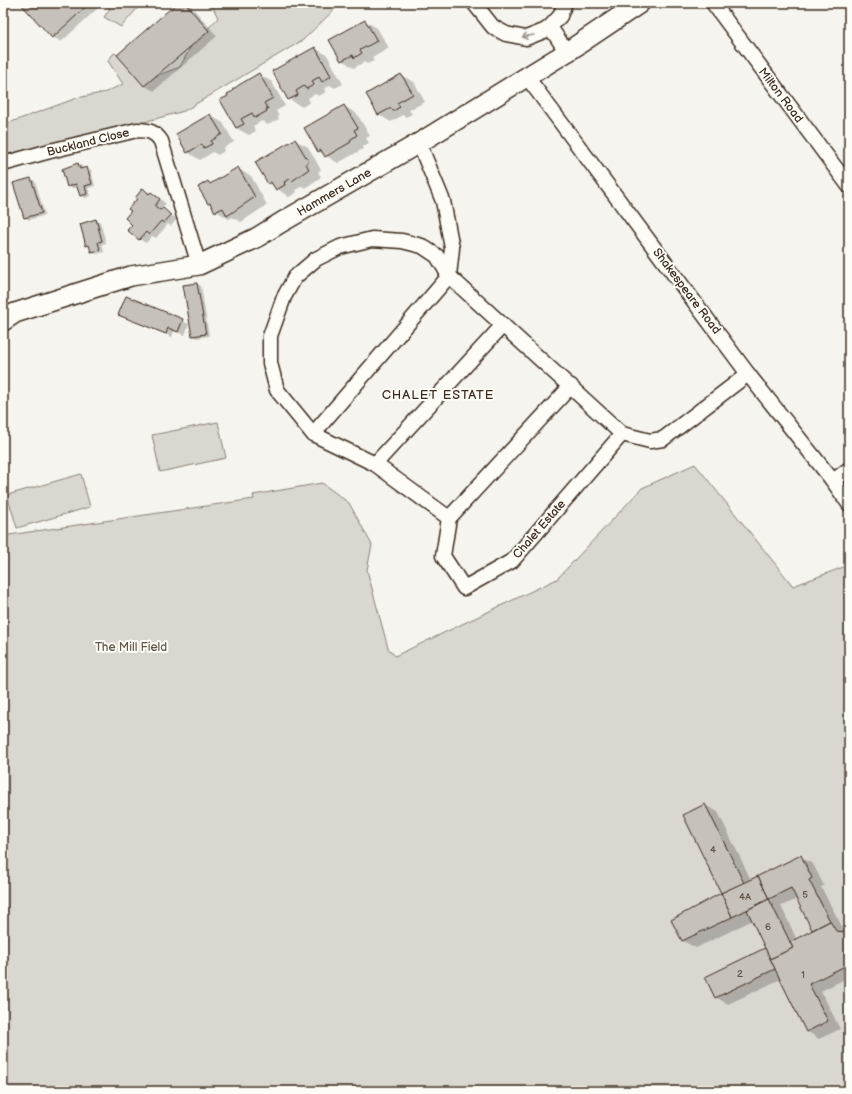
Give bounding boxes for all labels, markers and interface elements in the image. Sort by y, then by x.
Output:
one-way arrow [522,32,535,40]
street label: Milton Road [755,65,806,126]
street label: Buckland Close [45,125,131,160]
street label: Hammers Lane [294,165,374,220]
street label: Shakespeare Road [649,245,724,337]
district label: CHALET ESTATE [382,387,494,403]
street label: Chalet Estate [510,497,569,562]
park label: The Mill Field [95,640,167,655]
house number: 4 [710,844,716,856]
house number: 5 [802,889,808,901]
house number: 4A [739,891,752,903]
house number: 6 [765,921,771,933]
house number: 2 [737,968,743,980]
house number: 1 [801,969,805,981]

